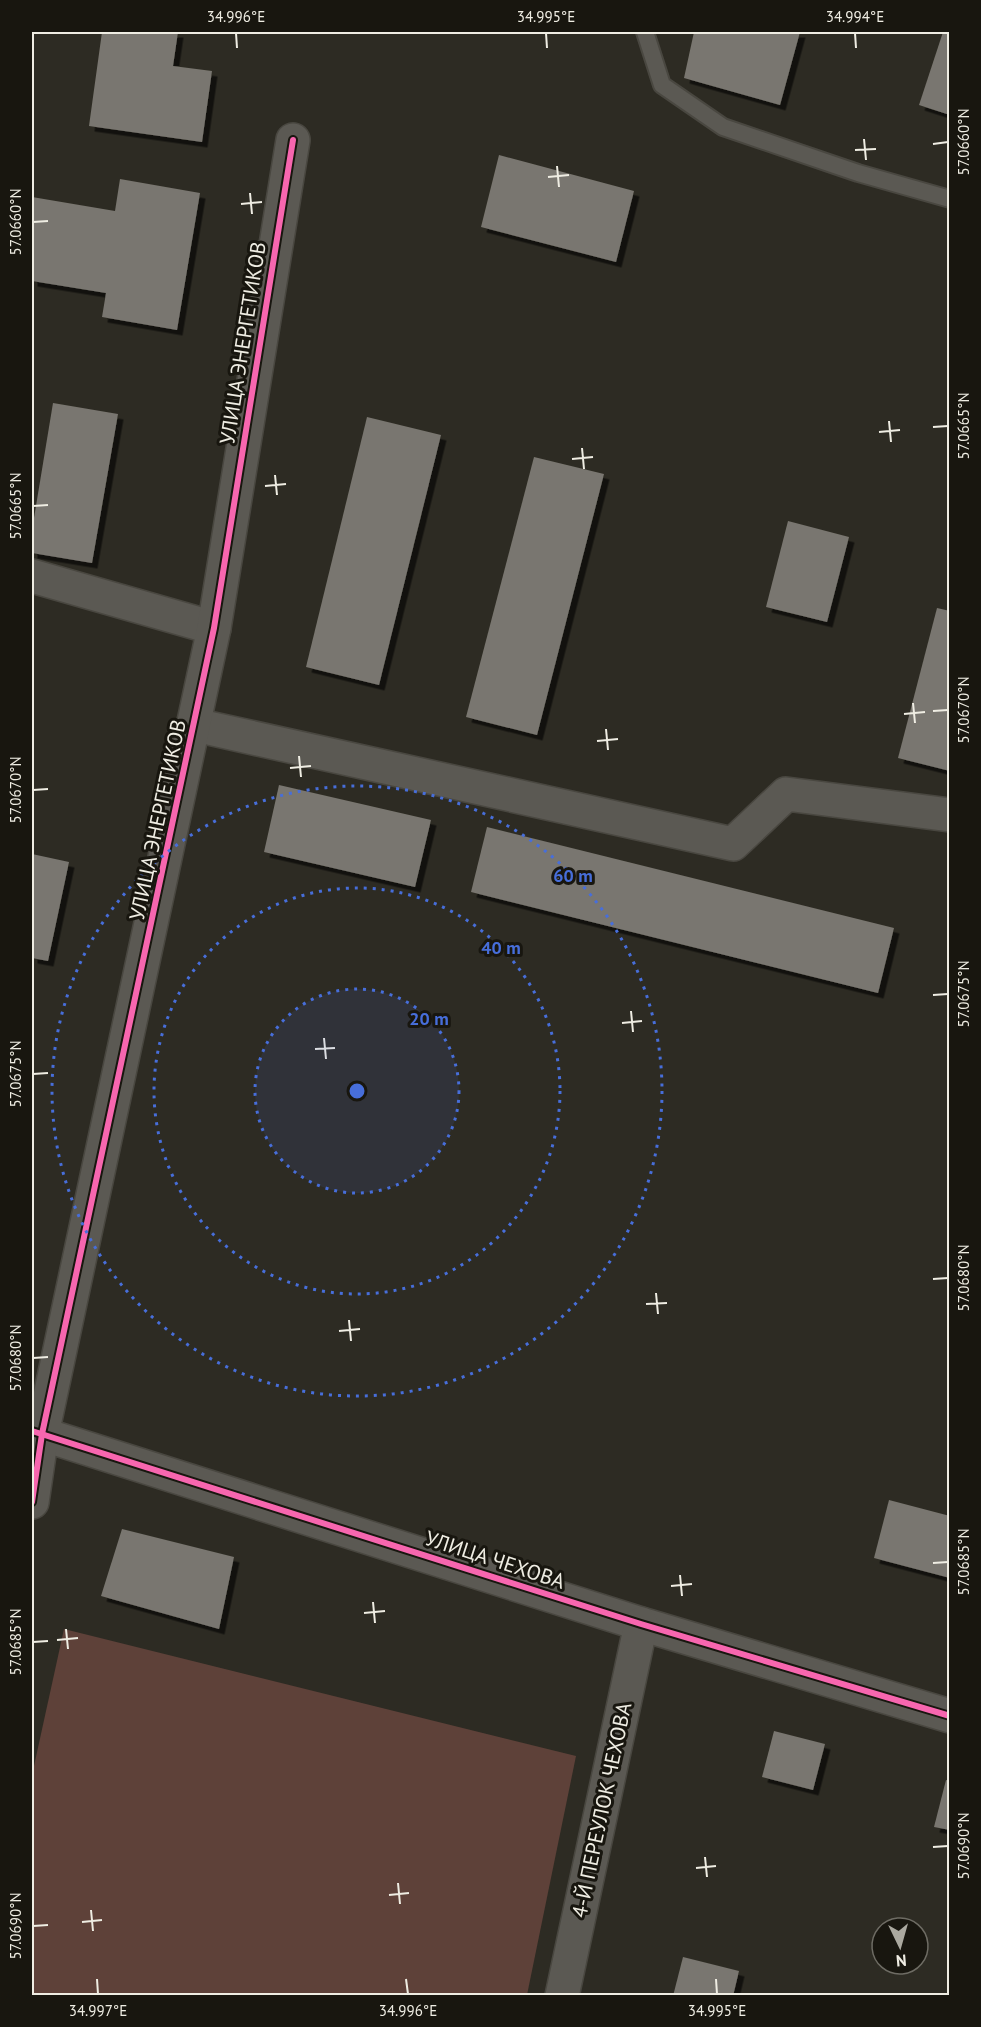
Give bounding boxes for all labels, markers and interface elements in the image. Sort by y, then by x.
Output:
text: 34.996°E [207,7,265,26]
text: 34.995°E [517,7,575,26]
text: 34.994°E [826,7,884,26]
text: 57.0660°N [954,108,973,176]
text: 57.0660°N [6,188,25,256]
street label: УЛИЦА ЭНЕРГЕТИКОВ [213,240,272,446]
text: 57.0665°N [954,392,973,460]
text: 57.0665°N [6,472,25,540]
text: 57.0670°N [954,676,973,744]
street label: УЛИЦА ЭНЕРГЕТИКОВ [123,717,192,923]
text: 57.0670°N [6,756,25,824]
text: 60 m [553,864,593,887]
text: 40 m [481,936,521,959]
text: 57.0675°N [954,960,973,1028]
text: 20 m [409,1007,449,1030]
text: 57.0675°N [6,1040,25,1108]
centre of rings [347,1081,367,1101]
text: 57.0680°N [954,1244,973,1312]
text: 57.0680°N [6,1324,25,1392]
street label: УЛИЦА ЧЕХОВА [422,1524,569,1595]
text: 57.0685°N [954,1528,973,1596]
text: 57.0685°N [6,1608,25,1676]
street label: 4-Й ПЕРЕУЛОК ЧЕХОВА [566,1699,638,1920]
text: 57.0690°N [954,1812,973,1880]
text: 57.0690°N [6,1892,25,1960]
north arrow [870,1916,930,1976]
text: N [895,1951,907,1971]
text: 34.997°E [69,2001,127,2020]
text: 34.996°E [379,2001,437,2020]
text: 34.995°E [688,2001,746,2020]

